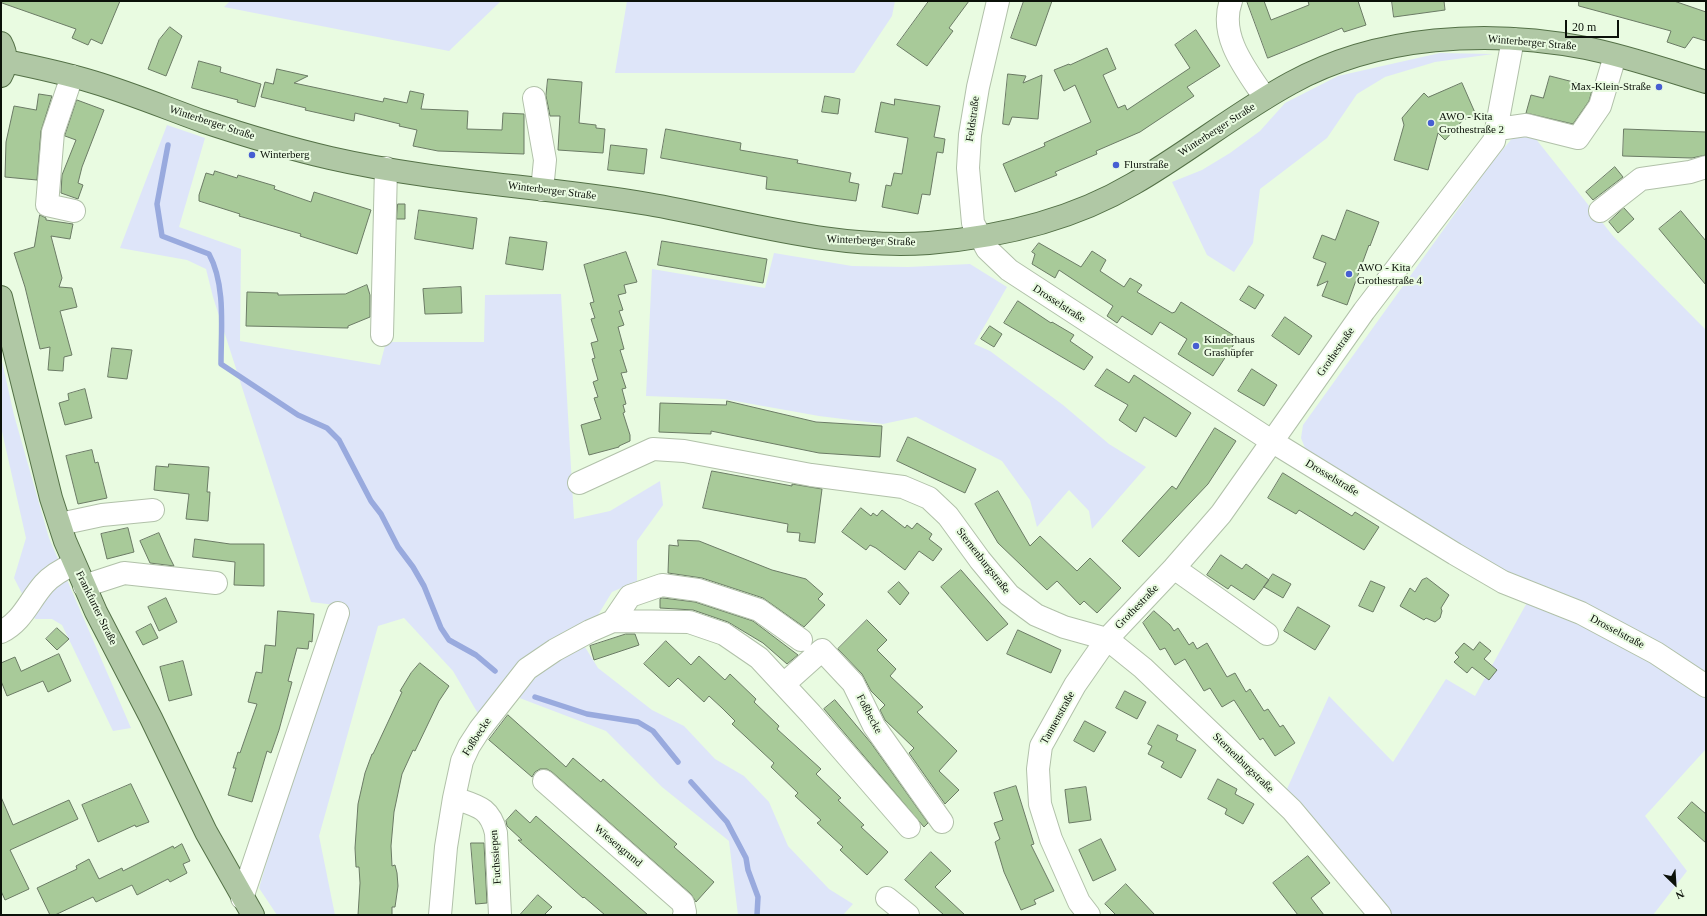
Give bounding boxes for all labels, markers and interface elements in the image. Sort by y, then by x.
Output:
scale bar [1567,12,1621,38]
text: 20 m [1572,20,1596,34]
street label: Winterberger Straße [1487,33,1577,53]
place label: Max-Klein-Straße [1571,80,1651,94]
marker: Max-Klein-Straße [1654,82,1664,92]
street label: Feldstraße [963,95,983,143]
street label: Winterberger Straße [1176,100,1258,160]
street label: Winterberger Straße [168,103,256,143]
place label: AWO - Kita Grothestraße 2 [1439,110,1504,136]
marker: AWO - Kita Grothestraße 2 [1426,118,1436,128]
place label: Winterberg [260,148,309,162]
marker: Winterberg [247,150,257,160]
place label: Flurstraße [1124,158,1169,172]
marker: Flurstraße [1111,160,1121,170]
street label: Winterberger Straße [507,179,597,203]
street label: Winterberger Straße [826,233,916,249]
place label: AWO - Kita Grothestraße 4 [1357,261,1422,287]
marker: AWO - Kita Grothestraße 4 [1344,269,1354,279]
street label: Drosselstraße [1030,282,1088,326]
street label: Grothestraße [1314,325,1358,379]
place label: Kinderhaus Grashüpfer [1204,333,1255,359]
marker: Kinderhaus Grashüpfer [1191,341,1201,351]
street label: Drosselstraße [1303,457,1361,499]
street label: Sternenburgstraße [953,525,1013,597]
street label: Frankfurter Straße [72,569,120,647]
street label: Grothestraße [1113,582,1161,632]
street label: Drosselstraße [1587,612,1647,652]
street label: Tannenstraße [1038,689,1078,747]
street label: Foßbecke [853,692,885,736]
street label: Foßbecke [460,715,494,759]
street label: Sternenburgstraße [1210,731,1276,795]
street label: Wiesengrund [591,822,645,870]
street label: Fuchssiepen [488,829,504,885]
north arrow [1655,864,1695,904]
text: N [1674,888,1686,902]

